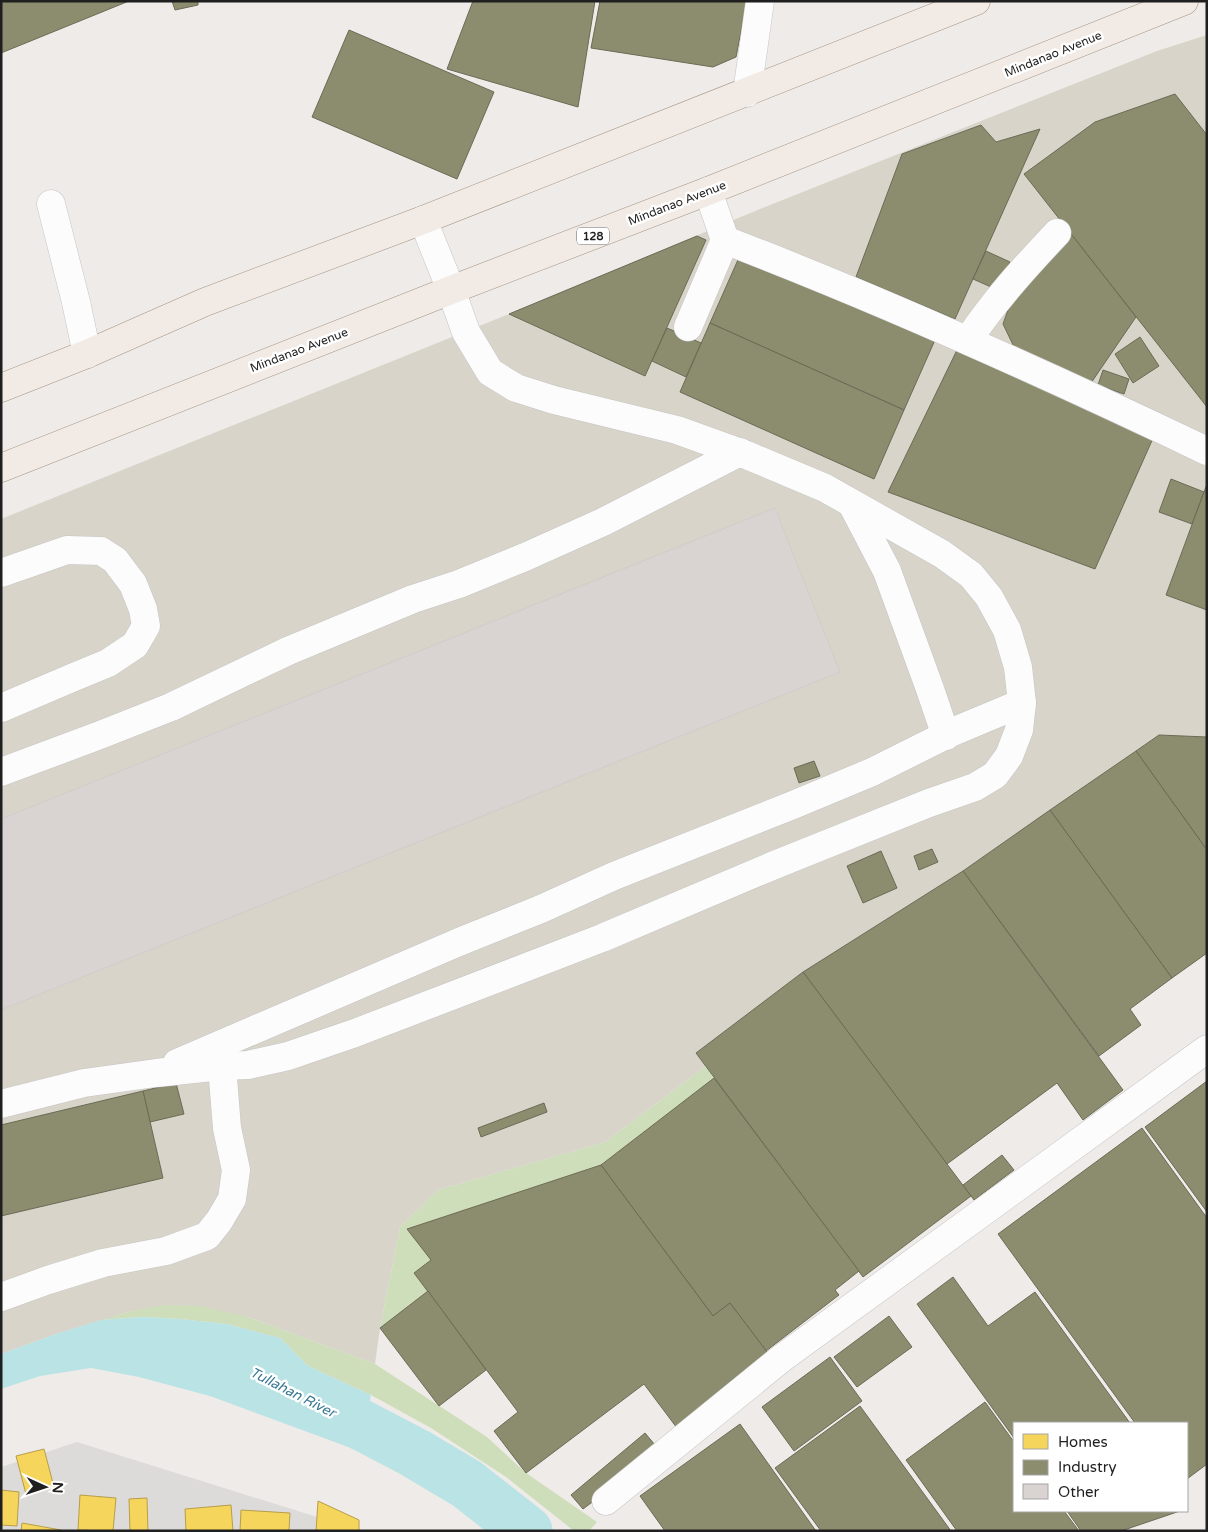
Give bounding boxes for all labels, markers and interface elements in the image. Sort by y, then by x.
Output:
street label: Mindanao Avenue [1002,28,1104,80]
street label: Mindanao Avenue [626,178,728,228]
road number: 128 [577,228,609,245]
street label: Mindanao Avenue [248,325,350,375]
water label: Tullahan River [247,1364,340,1422]
legend [1013,1422,1188,1512]
text: Homes [1058,1433,1108,1451]
text: Industry [1058,1458,1117,1476]
north arrow [20,1462,70,1512]
text: N [49,1482,66,1494]
text: Other [1058,1483,1100,1501]

